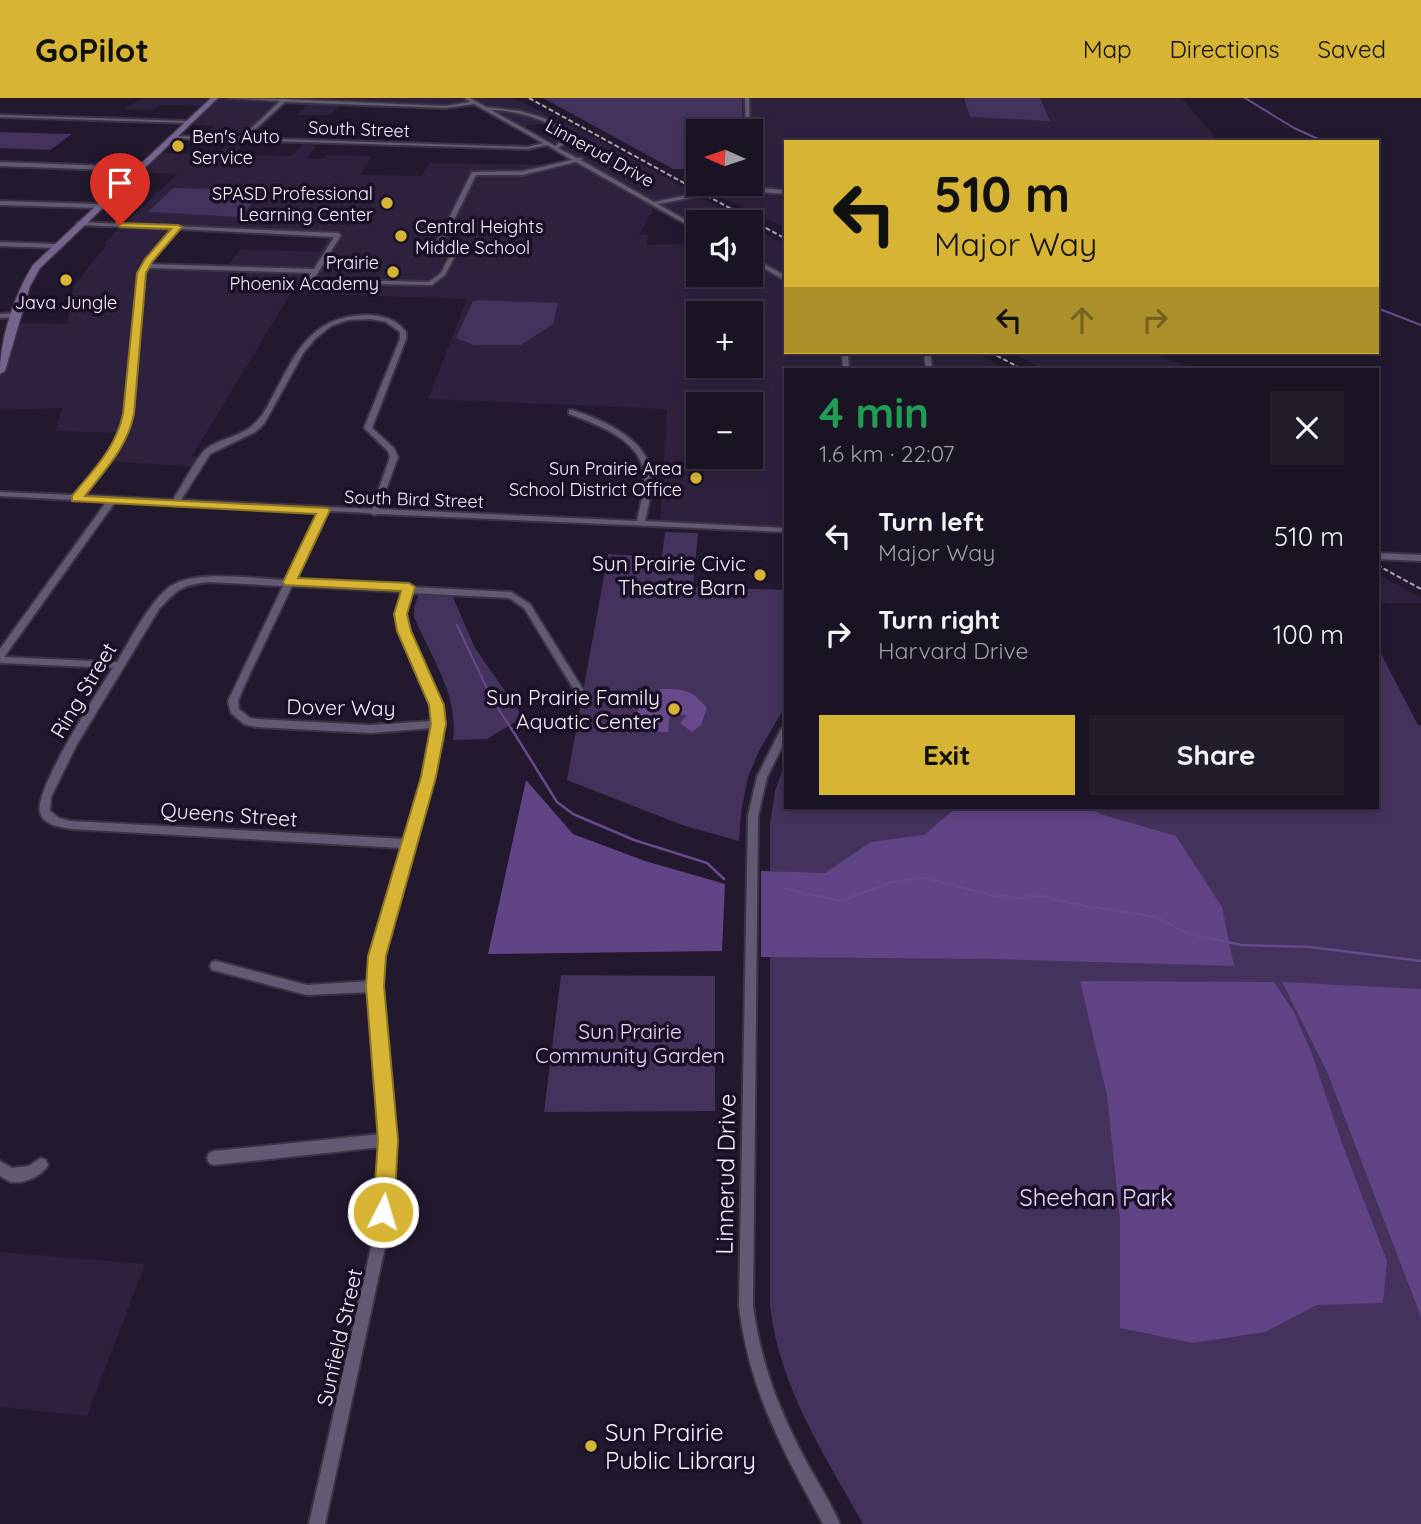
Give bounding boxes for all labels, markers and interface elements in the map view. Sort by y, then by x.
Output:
text: GoPilot [35,29,149,70]
text: Map [1083,34,1132,64]
text: Directions [1170,34,1280,64]
text: Saved [1318,34,1386,64]
street label: Linnerud Drive [542,114,658,192]
street label: South Street [308,116,410,142]
north arrow [686,119,763,196]
map controls [686,119,763,469]
place label: Ben's Auto Service [192,125,280,169]
marker: Ben's Auto Service [170,138,186,154]
pin [90,153,150,225]
text: 510 m [934,163,1070,224]
icon: arrive [101,164,139,202]
icon: left [819,168,910,259]
place label: SPASD Professional Learning Center [212,182,373,226]
marker: SPASD Professional Learning Center [379,195,395,211]
button: sound [686,210,763,287]
place label: Central Heights Middle School [415,215,543,259]
text: Major Way [934,224,1097,264]
marker: Central Heights Middle School [393,228,409,244]
place label: Prairie Phoenix Academy [230,251,379,295]
marker: Prairie Phoenix Academy [385,264,401,280]
marker: Java Jungle [58,272,74,288]
place label: Java Jungle [15,291,117,314]
button: + [686,301,763,378]
icon: left [990,301,1028,339]
icon: ahead [1063,301,1101,339]
icon: right [1136,301,1174,339]
text: 4 min [819,386,929,439]
button: close [1270,391,1344,465]
button: − [686,392,763,469]
text: 1.6 km · 22:07 [819,439,955,468]
place label: Sun Prairie Area School District Office [509,457,682,501]
marker: Sun Prairie Area School District Office [688,470,704,486]
street label: South Bird Street [344,485,484,513]
text: Turn left [878,505,985,538]
icon: left [819,517,857,555]
text: 510 m [1274,520,1344,553]
text: Major Way [878,538,995,567]
place label: Sun Prairie Civic Theatre Barn [592,550,746,600]
marker: Sun Prairie Civic Theatre Barn [752,567,768,583]
text: Turn right [878,603,1000,636]
icon: right [819,615,857,653]
text: 100 m [1273,618,1344,651]
text: Harvard Drive [878,636,1029,665]
street label: Ring Street [44,637,122,743]
place label: Sun Prairie Family Aquatic Center [486,684,660,734]
street label: Dover Way [286,693,396,721]
marker: Sun Prairie Family Aquatic Center [666,701,682,717]
button: Exit [819,715,1075,795]
button: Share [1089,715,1344,795]
street label: Queens Street [160,796,298,832]
park label: Sun Prairie Community Garden [535,1018,725,1068]
street label: Linnerud Drive [709,1093,741,1255]
position arrow [346,1175,420,1249]
park label: Sheehan Park [1019,1182,1173,1212]
street label: Sunfield Street [311,1266,367,1408]
place label: Sun Prairie Public Library [605,1417,756,1475]
marker: Sun Prairie Public Library [583,1438,599,1454]

